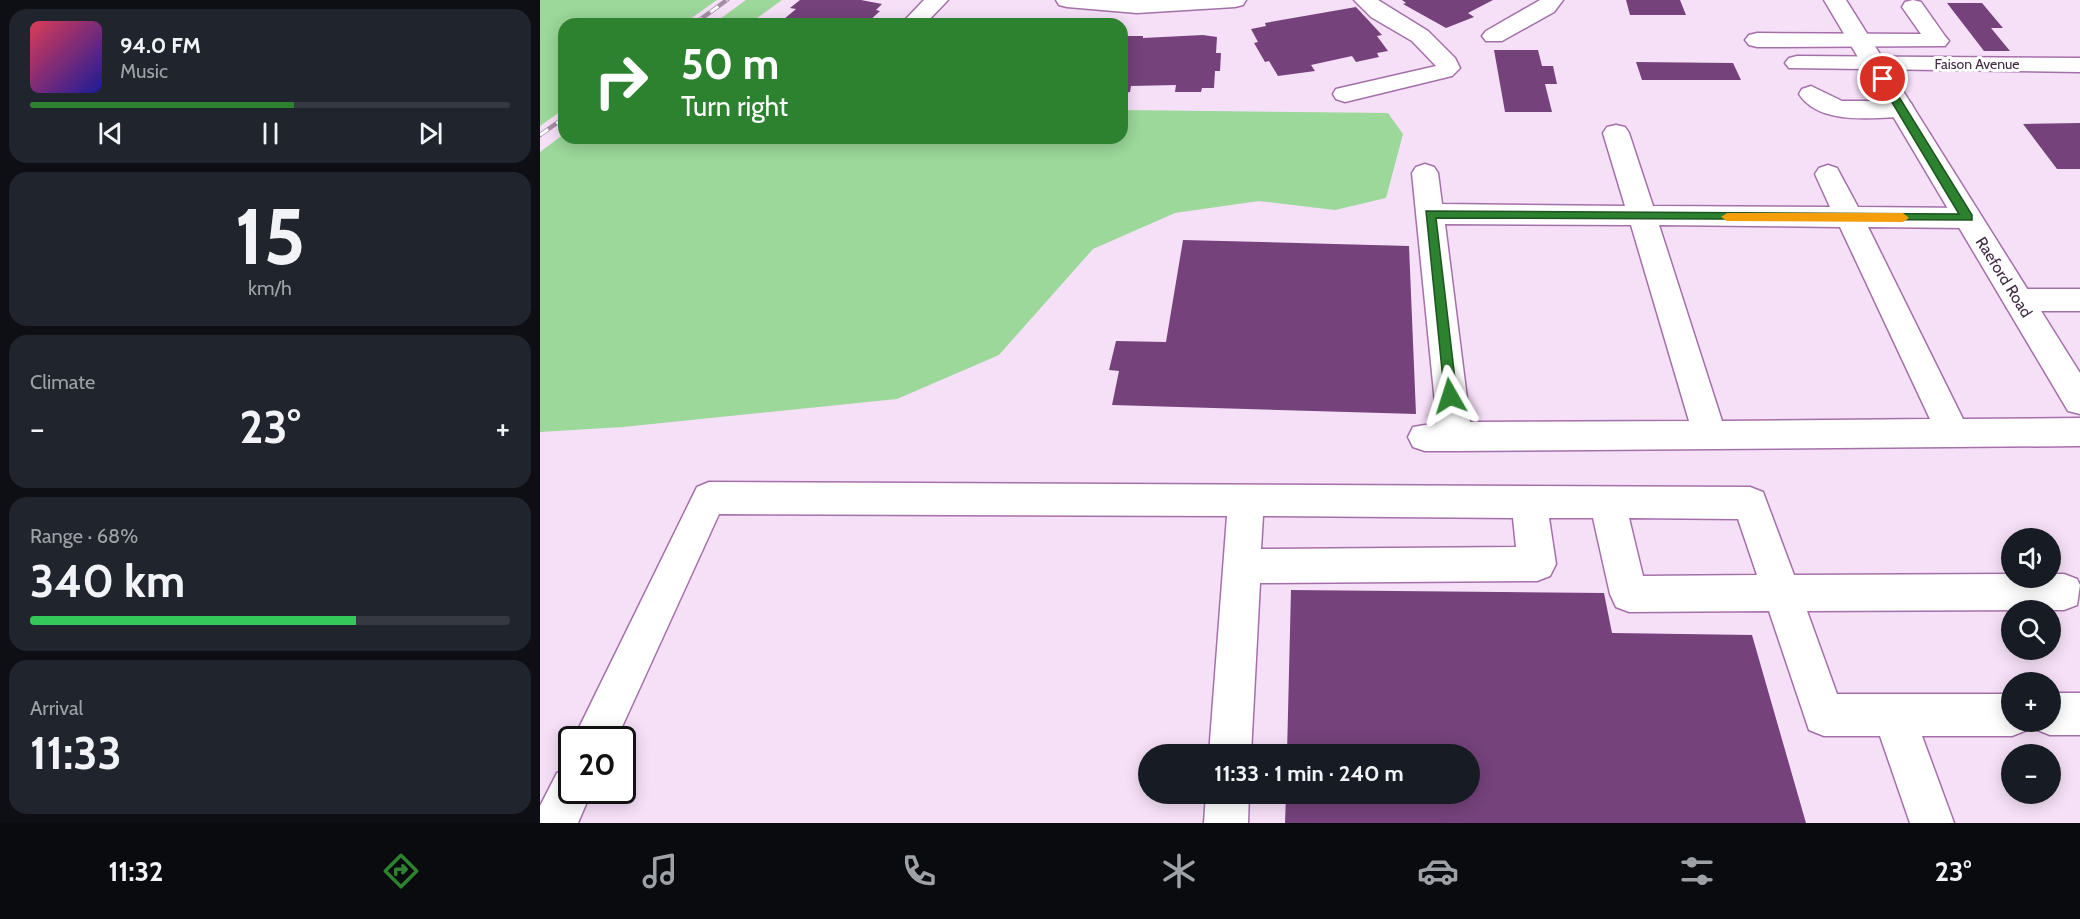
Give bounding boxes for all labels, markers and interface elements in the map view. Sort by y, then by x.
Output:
text: 94.0 FM [120,32,201,59]
text: 50 m [681,38,779,90]
icon: right [582,42,660,120]
pin [1857,53,1908,104]
street label: Faison Avenue [1934,55,2020,73]
text: Music [120,59,168,83]
icon: arrive [1866,62,1899,95]
text: Turn right [681,90,788,123]
icon: previous [94,117,127,150]
icon: pause [254,117,287,150]
icon: next [414,117,447,150]
text: 15 [235,189,305,284]
street label: Raeford Road [1972,233,2036,321]
text: km/h [248,276,292,300]
position arrow [1418,364,1482,428]
text: Climate [30,370,95,394]
text: 23° [239,400,301,454]
text: − [30,408,45,448]
text: + [495,408,510,448]
text: Range · 68% [30,524,138,548]
map controls [2001,528,2061,804]
button: sound [2001,528,2061,588]
text: 340 km [30,554,185,608]
button: search [2001,600,2061,660]
button: + [2001,672,2061,732]
text: Arrival [30,696,83,720]
text: 11:33 [30,726,122,780]
speed limit sign: 20 [558,726,636,804]
button: − [2001,744,2061,804]
text: 11:33 · 1 min · 240 m [1214,760,1404,787]
icon: directions [380,850,422,892]
icon: music [639,850,681,892]
icon: phone [898,850,940,892]
icon: climate [1158,850,1200,892]
icon: car [1417,850,1459,892]
icon: filters [1676,850,1718,892]
text: 11:32 [109,855,163,888]
text: 23° [1935,855,1971,888]

